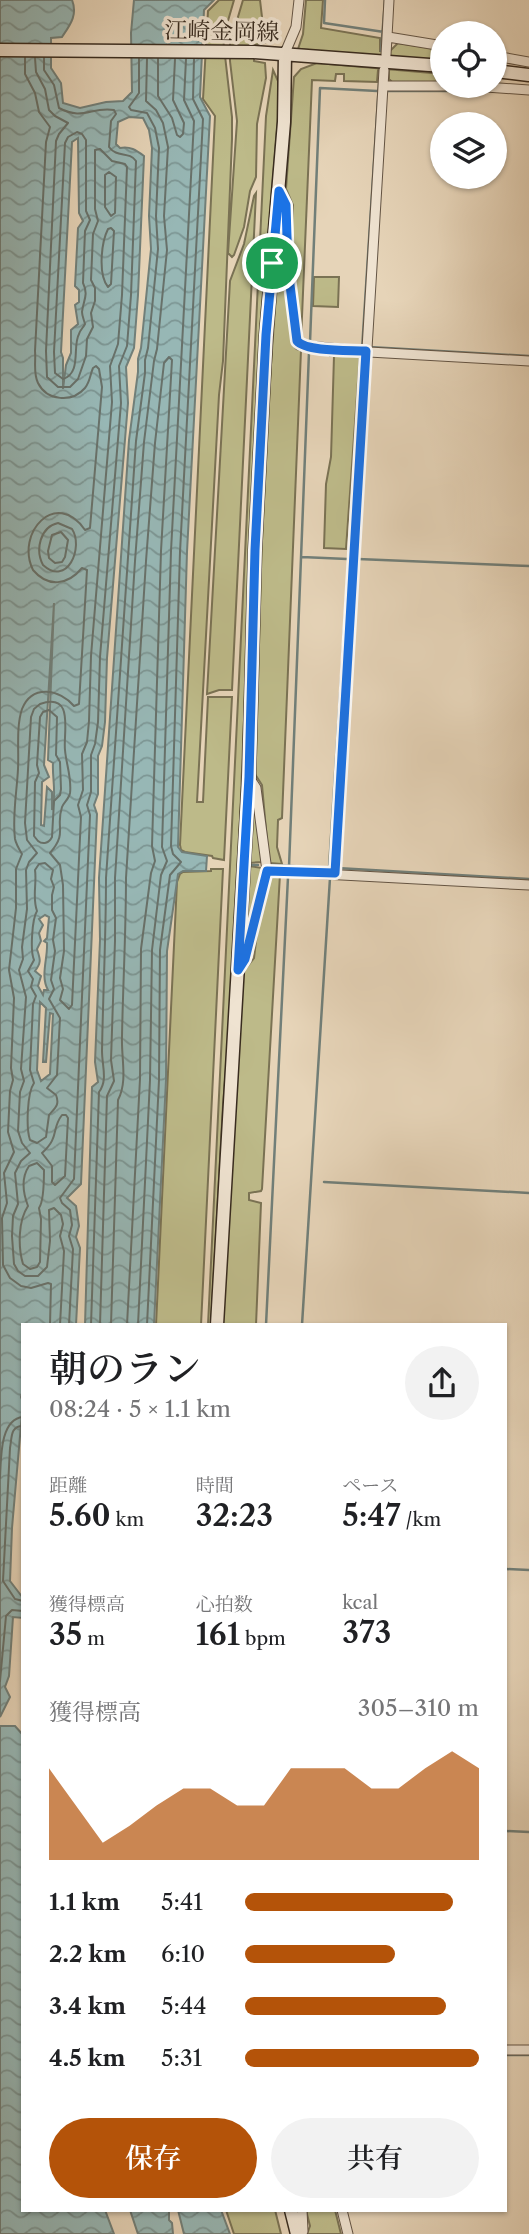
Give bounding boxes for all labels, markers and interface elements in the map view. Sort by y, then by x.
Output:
street label: 江崎金岡線 [164,16,280,46]
map controls [430,21,507,189]
button: locate [430,21,507,98]
button: layers [430,112,507,189]
pin [242,233,302,293]
icon: arrive [253,244,291,282]
text: 朝のラン [49,1345,201,1392]
button: share [405,1346,479,1420]
text: 08:24 · 5 × 1.1 km [49,1395,231,1423]
text: 距離 [49,1474,87,1497]
text: 時間 [196,1474,234,1497]
text: ペース [342,1474,398,1497]
text: 5.60 [49,1497,111,1534]
text: 32:23 [196,1497,273,1534]
text: 5:47 [342,1497,401,1534]
text: km [111,1508,144,1531]
text: /km [401,1508,441,1531]
text: kcal [342,1591,378,1614]
text: 獲得標高 [49,1593,125,1616]
text: 心拍数 [196,1593,253,1616]
text: 373 [342,1614,391,1651]
text: 35 [49,1616,82,1653]
text: 161 [196,1616,240,1653]
text: m [82,1627,105,1650]
text: bpm [240,1627,286,1650]
text: 305–310 m [358,1694,479,1722]
text: 獲得標高 [49,1698,141,1726]
text: 1.1 km [49,1888,120,1916]
text: 5:41 [161,1888,203,1916]
text: 2.2 km [49,1940,126,1968]
text: 6:10 [161,1940,205,1968]
text: 3.4 km [49,1992,126,2020]
text: 5:44 [161,1992,207,2020]
text: 4.5 km [49,2044,126,2072]
text: 5:31 [161,2044,202,2072]
button: 保存 [49,2118,257,2198]
button: 共有 [271,2118,479,2198]

